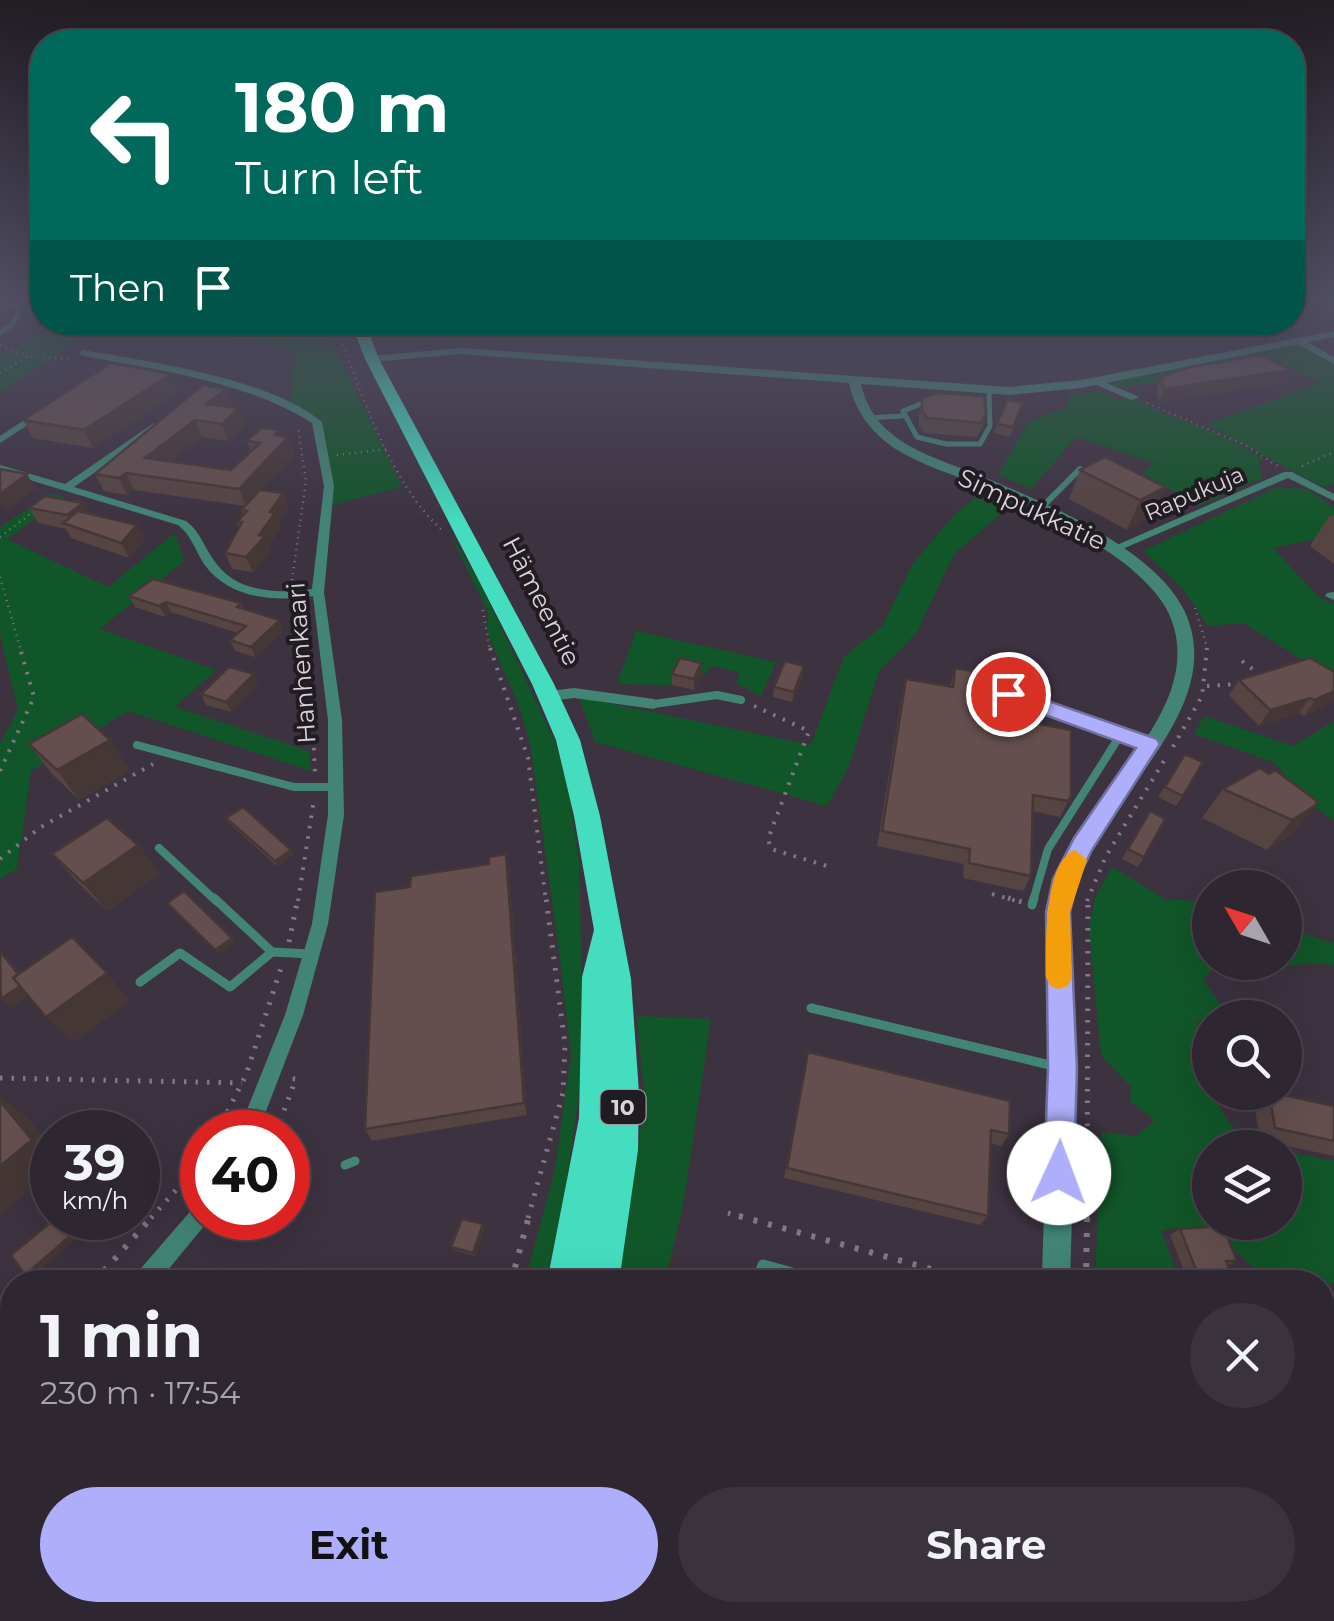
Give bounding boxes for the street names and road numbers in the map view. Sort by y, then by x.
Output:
street label: Rapukuja [1140,460,1248,526]
street label: Simpukkatie [954,462,1110,556]
street label: Hämeentie [497,532,587,670]
street label: Hanhenkaari [280,581,322,745]
road number: 10 [600,1090,646,1124]

